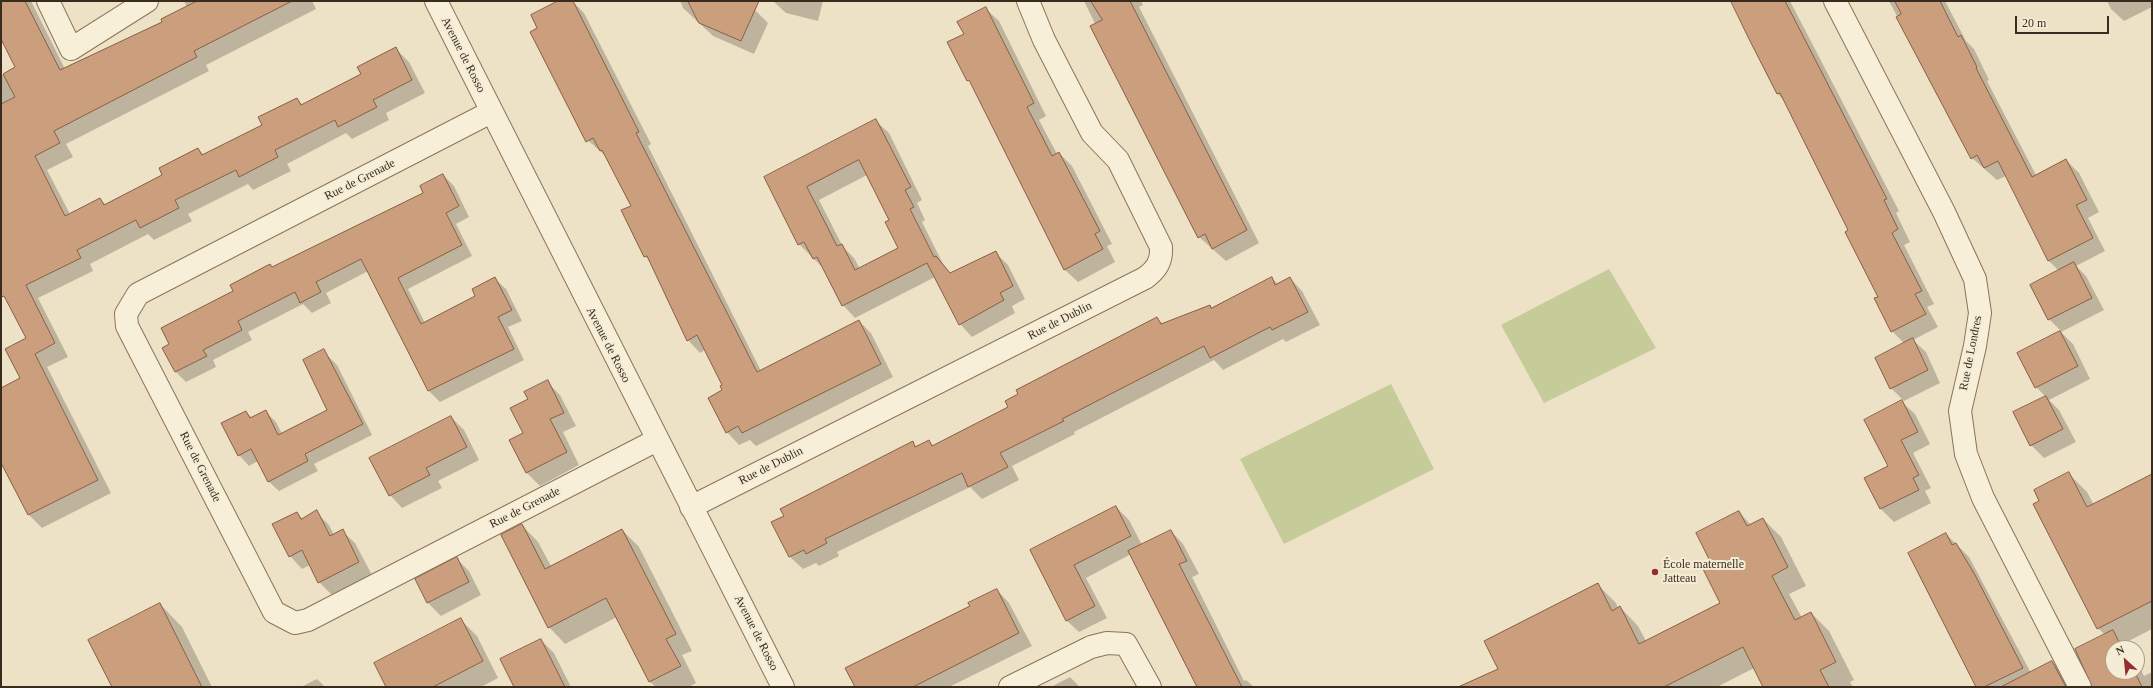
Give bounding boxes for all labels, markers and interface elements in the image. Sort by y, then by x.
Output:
scale bar [2017,8,2111,34]
street label: Avenue de Rosso [438,15,488,95]
text: 20 m [2022,16,2046,30]
street label: Rue de Grenade [322,156,398,204]
street label: Rue de Dublin [1026,299,1094,343]
street label: Avenue de Rosso [583,305,633,385]
street label: Rue de Londres [1957,314,1985,392]
street label: Rue de Grenade [176,429,224,505]
street label: Rue de Dublin [737,444,805,488]
street label: Rue de Grenade [487,484,563,532]
place label: École maternelle Jatteau [1663,558,1744,586]
marker: École maternelle Jatteau [1650,567,1660,577]
street label: Avenue de Rosso [731,593,781,673]
north arrow [2105,640,2145,680]
text: N [2114,643,2126,657]

